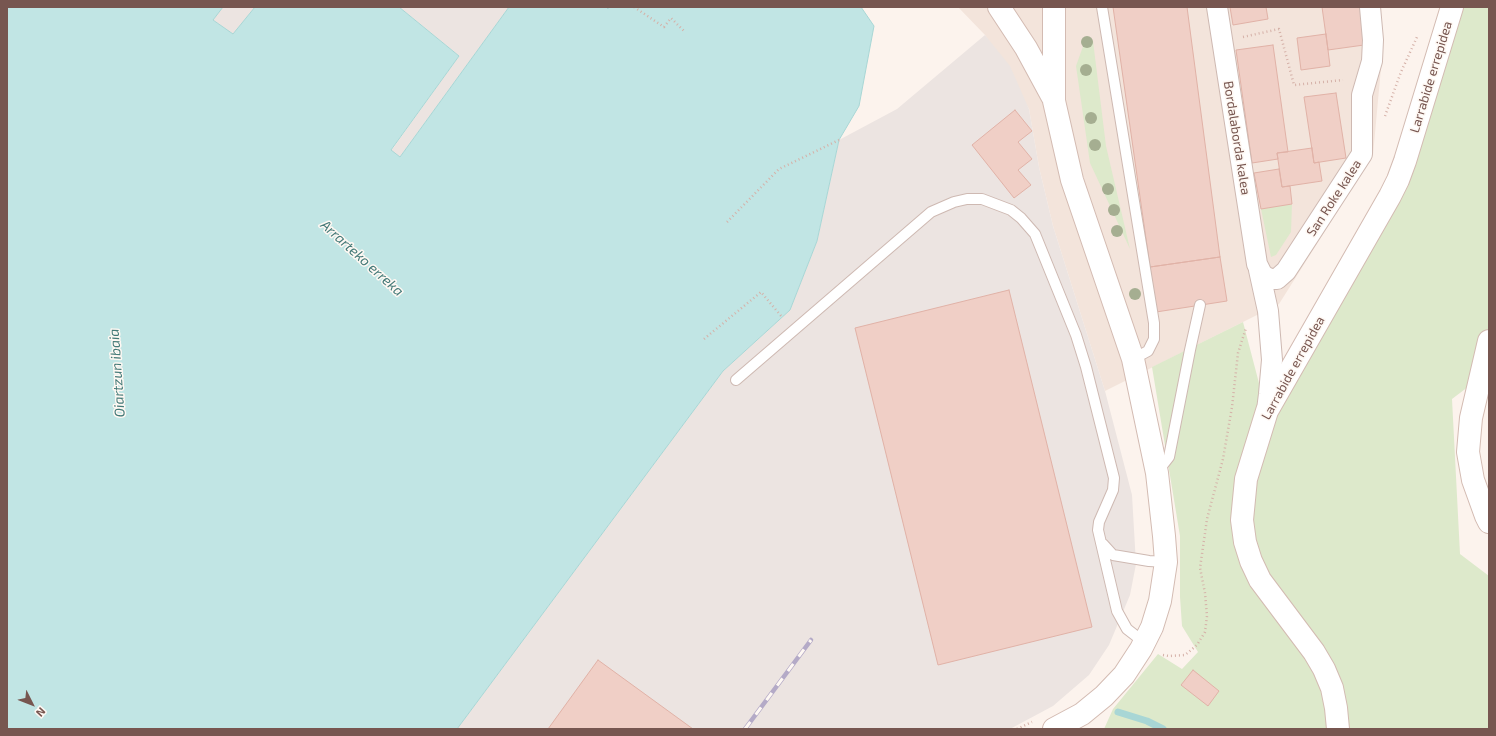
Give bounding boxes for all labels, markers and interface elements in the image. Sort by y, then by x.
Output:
street label: Larrabide errepidea [1407,19,1455,135]
street label: Bordalaborda kalea [1220,80,1254,196]
street label: San Roke kalea [1303,157,1365,239]
water label: Arrarteko erreka [317,216,407,300]
street label: Larrabide errepidea [1258,314,1328,422]
water label: Oiartzun ibaia [106,328,128,418]
north arrow [12,684,52,724]
text: N [34,705,49,720]

